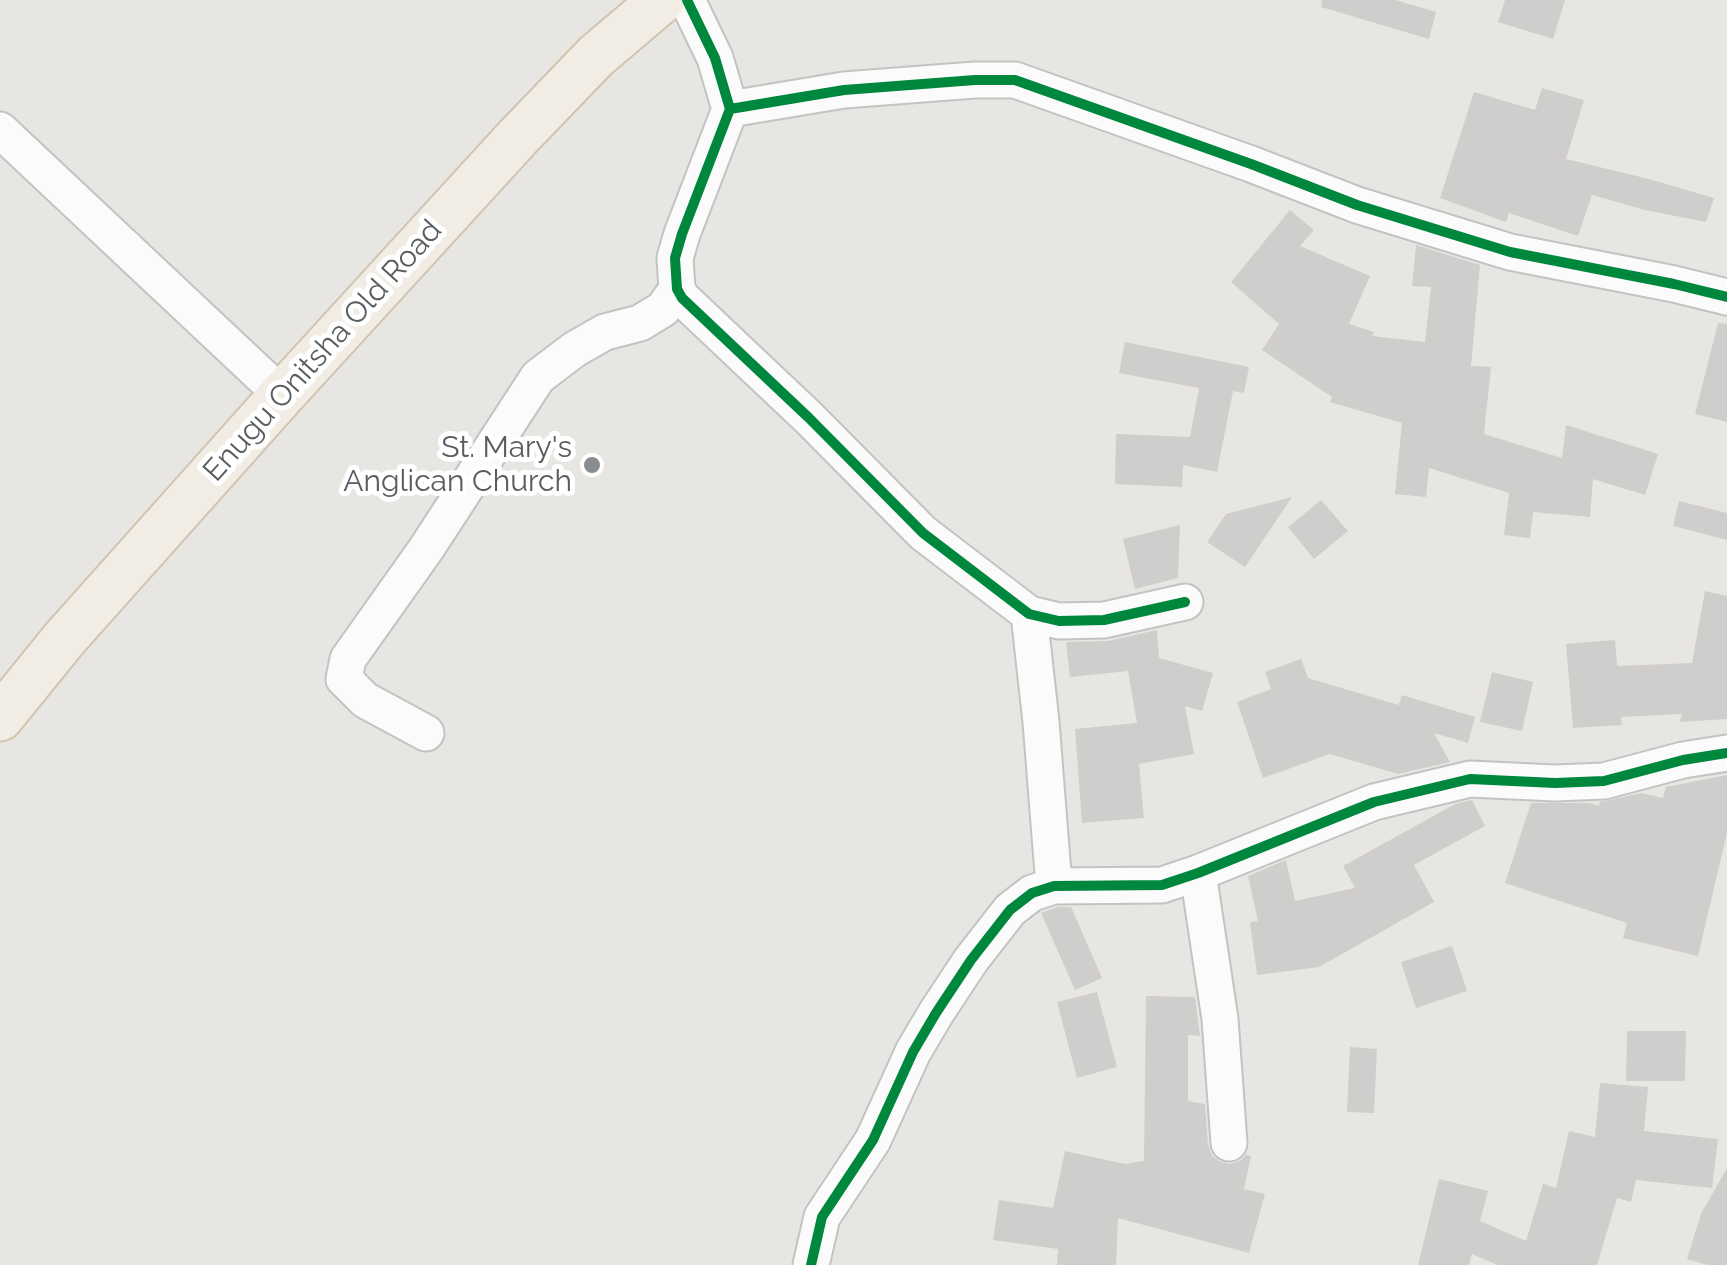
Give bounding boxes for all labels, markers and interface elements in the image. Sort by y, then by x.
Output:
street label: Enugu Onitsha Old Road [196,213,450,489]
place label: St. Mary's Anglican Church [343,430,572,500]
marker: St. Mary's Anglican Church [581,454,603,476]

